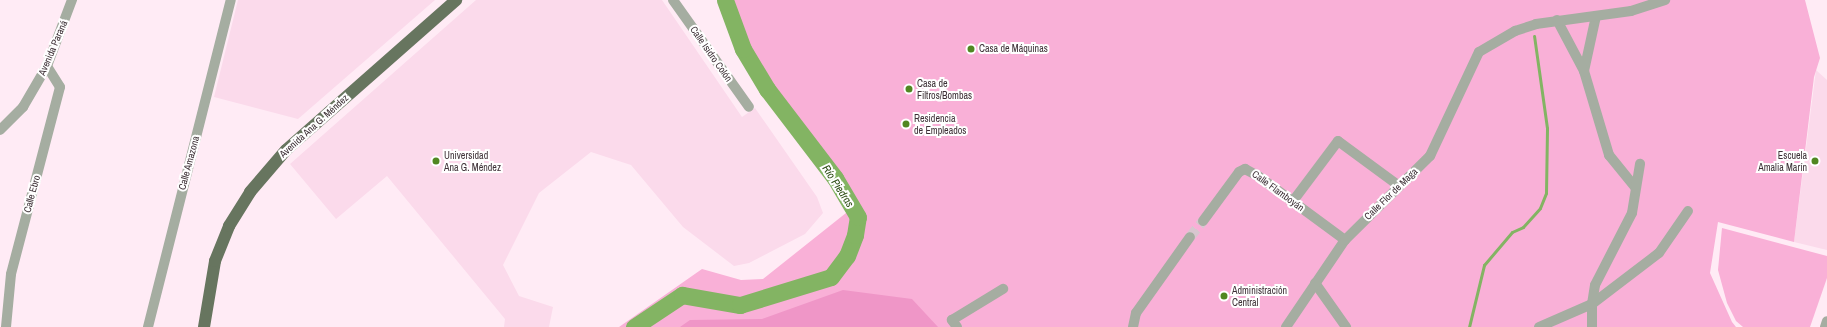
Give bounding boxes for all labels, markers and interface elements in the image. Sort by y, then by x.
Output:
street label: Avenida Paraná [36,19,70,77]
street label: Calle Isidro Colón [687,24,735,84]
place label: Casa de Máquinas [979,43,1048,55]
marker: Casa de Máquinas [966,44,976,54]
place label: Casa de Filtros/Bombas [917,77,972,100]
marker: Casa de Filtros/Bombas [904,84,914,94]
street label: Avenida Ana G. Méndez [277,92,351,160]
place label: Residencia de Empleados [914,112,966,136]
marker: Residencia de Empleados [901,119,911,129]
street label: Calle Amazona [176,135,202,191]
place label: Universidad Ana G. Méndez [444,149,501,172]
place label: Escuela Amalia Marín [1758,149,1807,172]
marker: Universidad Ana G. Méndez [431,156,441,166]
marker: Escuela Amalia Marín [1810,156,1820,166]
water label: Río Piedras [819,162,857,210]
street label: Calle Flor de Maga [1362,166,1420,222]
street label: Calle Flamboyán [1250,168,1306,214]
street label: Calle Ebro [21,174,43,214]
place label: Administración Central [1232,284,1287,308]
marker: Administración Central [1219,291,1229,301]

